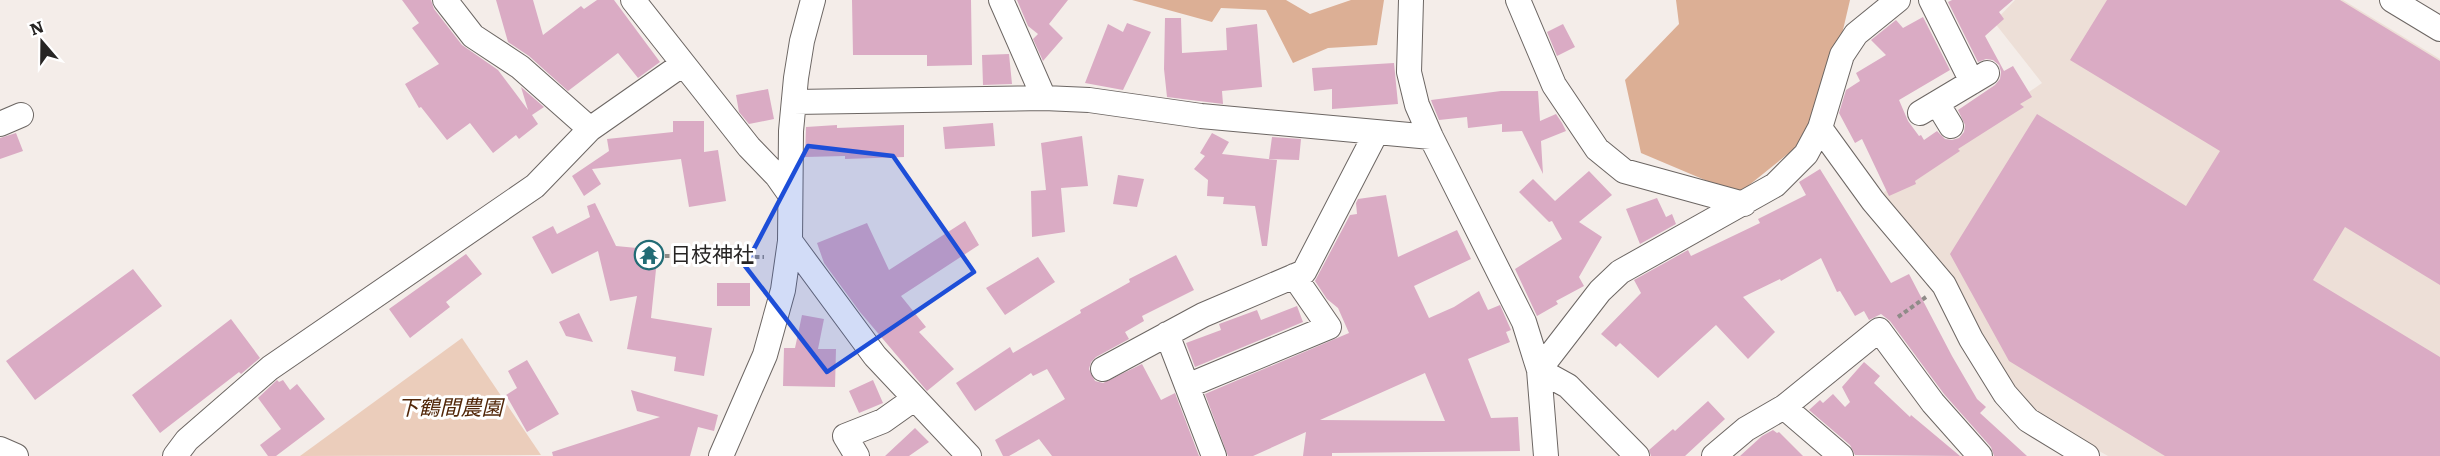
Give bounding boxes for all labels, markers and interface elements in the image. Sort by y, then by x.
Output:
north arrow [12,12,72,72]
text: N [26,13,47,41]
place label: 日枝神社 [670,237,754,268]
temple icon: 日枝神社 [633,239,665,271]
park label: 下鶴間農園 [398,390,505,421]

